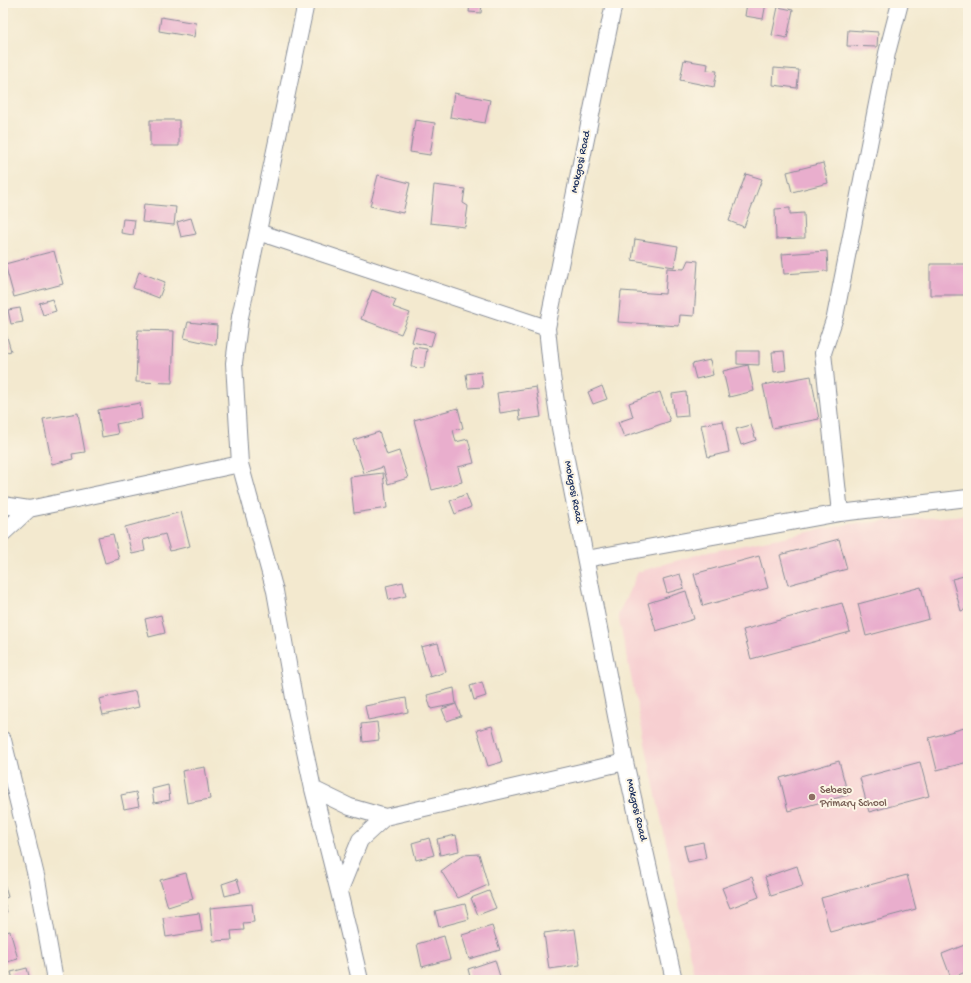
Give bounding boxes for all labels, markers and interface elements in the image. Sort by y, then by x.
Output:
street label: Mokgosi Road [569,128,594,194]
street label: Mokgosi Road [561,460,585,526]
street label: Mokgosi Road [623,778,649,844]
place label: Sebeso Primary School [819,785,887,810]
marker: Sebeso Primary School [807,792,817,802]

